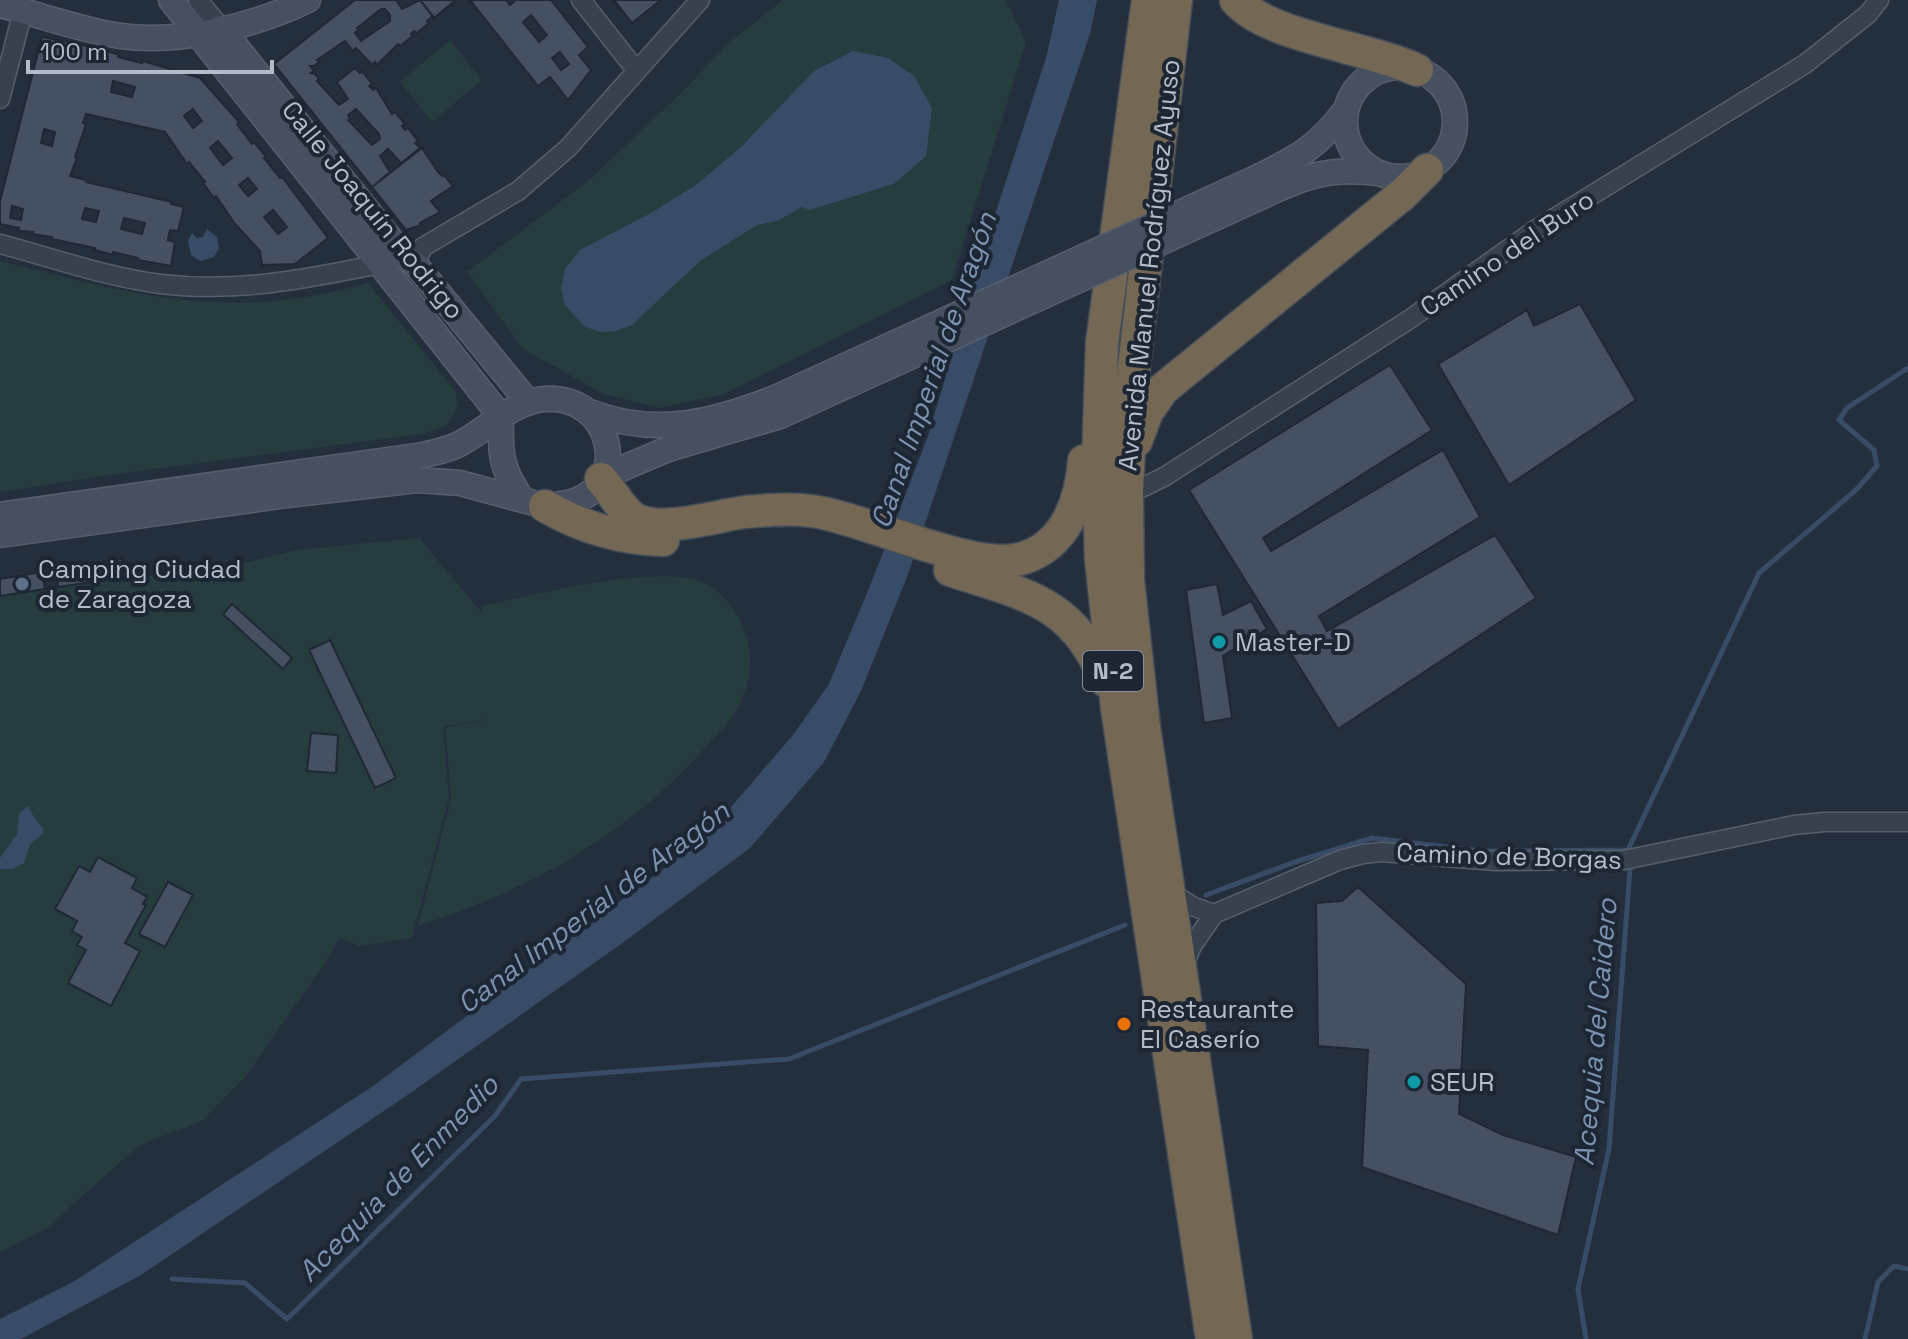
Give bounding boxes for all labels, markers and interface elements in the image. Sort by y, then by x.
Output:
scale bar [28,24,272,74]
text: 100 m [40,36,108,67]
street label: Avenida Manuel Rodríguez Ayuso [1110,57,1188,473]
street label: Calle Joaquín Rodrigo [274,94,472,326]
street label: Camino del Buro [1413,182,1601,324]
water label: Canal Imperial de Aragón [862,206,1004,533]
place label: Camping Ciudad de Zaragoza [38,552,242,616]
marker: Camping Ciudad de Zaragoza [13,575,31,593]
place label: Master-D [1235,625,1351,659]
marker: Master-D [1210,633,1228,651]
road number: N-2 [1083,651,1143,691]
water label: Canal Imperial de Aragón [450,792,737,1021]
street label: Camino de Borgas [1396,835,1622,877]
water label: Acequia del Caidero [1565,896,1625,1167]
place label: Restaurante El Caserío [1140,992,1294,1056]
marker: Restaurante El Caserío [1115,1015,1133,1033]
place label: SEUR [1430,1065,1494,1099]
water label: Acequia de Enmedio [290,1066,507,1289]
marker: SEUR [1405,1073,1423,1091]

